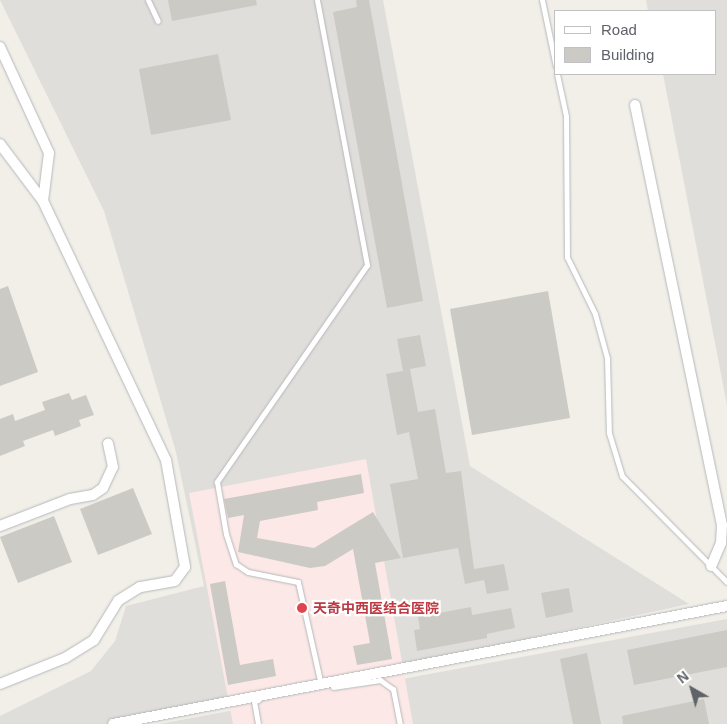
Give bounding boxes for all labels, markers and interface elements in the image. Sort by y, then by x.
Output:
legend [554,10,717,75]
text: Road [601,21,637,38]
text: Building [601,46,654,63]
place label: 天奇中西医结合医院 [313,600,439,616]
marker: 天奇中西医结合医院 [295,601,309,615]
north arrow [667,664,717,714]
text: N [674,668,692,687]

